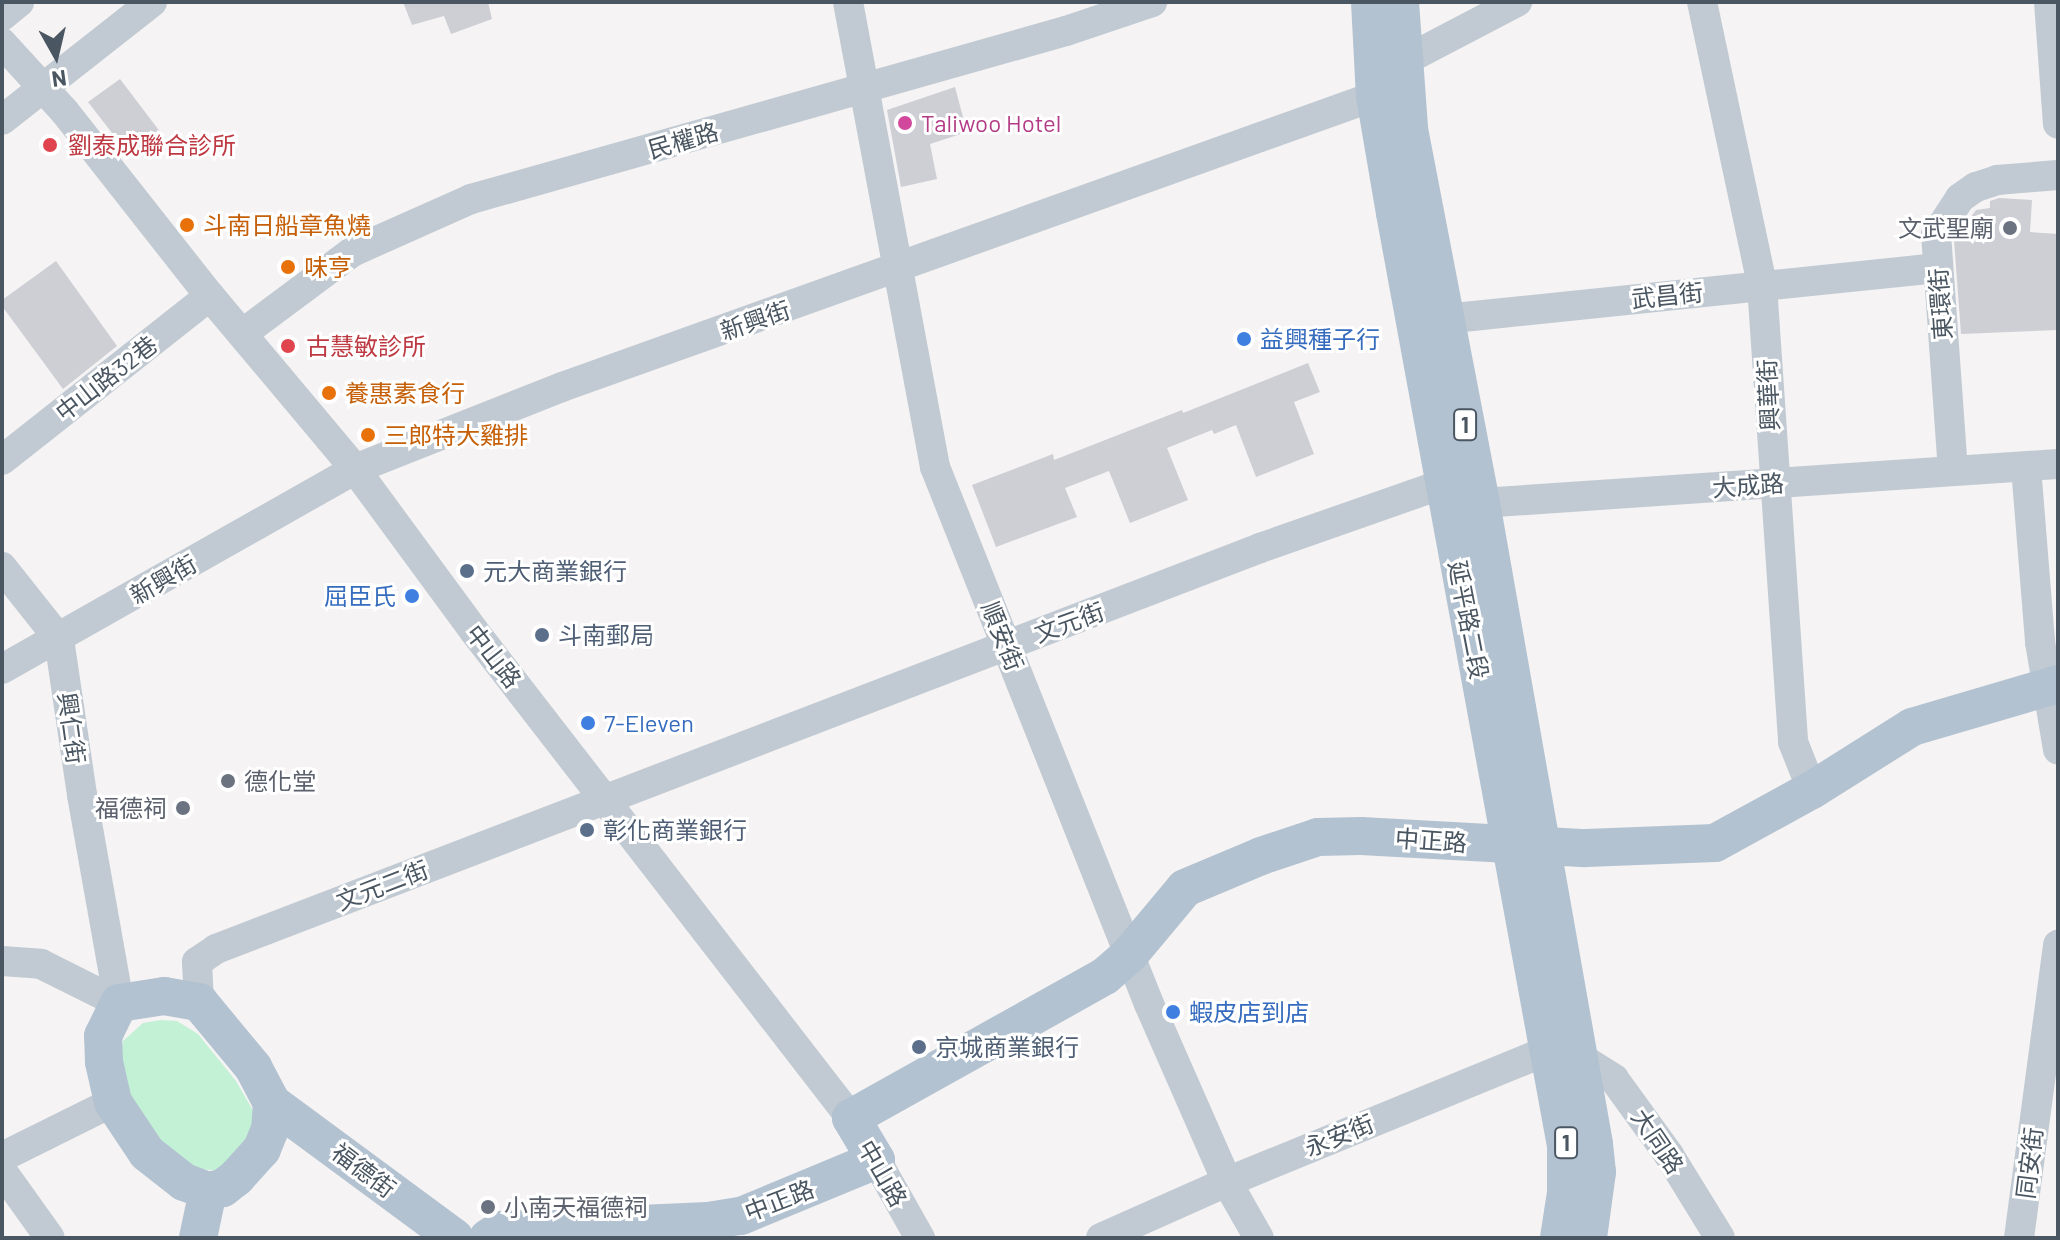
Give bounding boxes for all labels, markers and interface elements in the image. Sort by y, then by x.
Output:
north arrow [16,16,96,96]
text: N [50,66,68,94]
place label: Taliwoo Hotel [921,109,1061,137]
marker: Taliwoo Hotel [896,114,914,132]
street label: 民權路 [644,116,722,164]
place label: 劉泰成聯合診所 [68,131,236,159]
marker: 劉泰成聯合診所 [39,134,61,156]
place label: 斗南日船章魚燒 [203,211,371,239]
place label: 文武聖廟 [1898,214,1994,242]
marker: 斗南日船章魚燒 [178,216,196,234]
marker: 文武聖廟 [2001,219,2019,237]
place label: 味亨 [304,253,352,281]
marker: 味亨 [279,258,297,276]
street label: 東環街 [1923,267,1957,341]
street label: 武昌街 [1630,277,1704,313]
street label: 新興街 [716,295,794,345]
place label: 益興種子行 [1260,325,1380,353]
street label: 中山路32巷 [49,329,163,427]
marker: 益興種子行 [1235,330,1253,348]
place label: 古慧敏診所 [306,332,426,360]
marker: 古慧敏診所 [277,335,299,357]
street label: 興華街 [1752,358,1784,432]
place label: 養惠素食行 [345,379,465,407]
marker: 養惠素食行 [320,384,338,402]
road number: 1 [1453,407,1477,443]
place label: 三郎特大雞排 [384,421,528,449]
marker: 三郎特大雞排 [359,426,377,444]
street label: 大成路 [1711,468,1785,502]
street label: 新興街 [125,549,201,609]
place label: 元大商業銀行 [483,557,627,585]
street label: 延平路二段 [1443,558,1495,682]
marker: 元大商業銀行 [458,562,476,580]
place label: 屈臣氏 [324,582,396,610]
marker: 屈臣氏 [403,587,421,605]
street label: 文元街 [1030,596,1108,648]
street label: 順安街 [976,597,1030,675]
street label: 中山路 [460,619,528,693]
place label: 斗南郵局 [558,621,654,649]
marker: 斗南郵局 [533,626,551,644]
street label: 興仁街 [53,690,91,766]
place label: 7-Eleven [604,709,694,737]
marker: 7-Eleven [579,714,597,732]
place label: 德化堂 [244,767,316,795]
marker: 德化堂 [219,772,237,790]
place label: 福德祠 [95,794,167,822]
marker: 福德祠 [174,799,192,817]
place label: 彰化商業銀行 [603,816,747,844]
marker: 彰化商業銀行 [578,821,596,839]
street label: 中正路 [1394,823,1468,857]
street label: 文元二街 [332,854,432,916]
place label: 蝦皮店到店 [1189,998,1309,1026]
marker: 蝦皮店到店 [1164,1003,1182,1021]
place label: 京城商業銀行 [935,1033,1079,1061]
marker: 京城商業銀行 [910,1038,928,1056]
street label: 大同路 [1626,1103,1690,1179]
street label: 永安街 [1300,1108,1378,1162]
road number: 1 [1554,1125,1578,1161]
street label: 同安街 [2010,1126,2048,1200]
street label: 中山路 [853,1135,913,1211]
street label: 福德街 [327,1137,401,1203]
street label: 中正路 [740,1174,818,1226]
place label: 小南天福德祠 [504,1193,648,1221]
marker: 小南天福德祠 [479,1198,497,1216]

